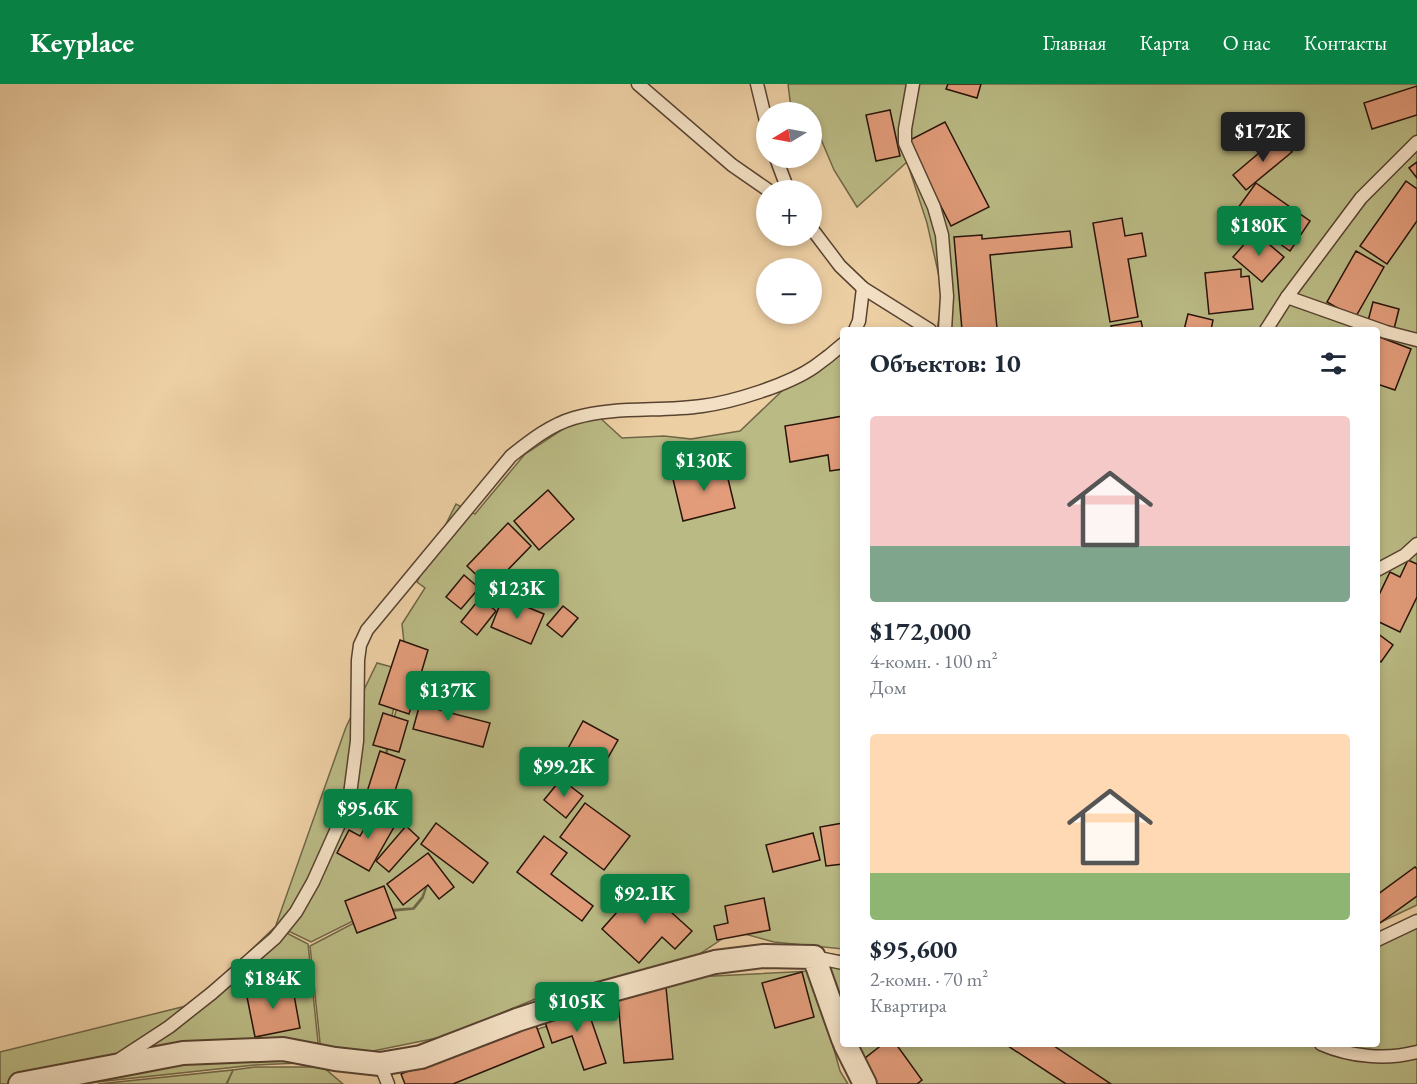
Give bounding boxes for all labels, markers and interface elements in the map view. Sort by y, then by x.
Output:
text: Keyplace [30,24,134,60]
text: Главная [1042,29,1106,56]
text: Карта [1139,29,1190,56]
text: О нас [1223,29,1271,56]
text: Контакты [1304,29,1387,56]
north arrow [756,102,822,168]
map controls [756,102,822,324]
pin: $172K [1221,112,1305,163]
text: $172K [1235,118,1291,144]
button: + [756,180,822,246]
pin: $180K [1217,206,1301,257]
text: $180K [1231,212,1287,238]
button: − [756,258,822,324]
text: Объектов: 10 [870,346,1021,380]
icon: filters [1317,347,1350,380]
pin: $130K [662,441,746,492]
text: $130K [676,447,732,473]
icon: home [1056,455,1164,563]
pin: $123K [475,569,559,620]
text: $123K [489,575,545,601]
text: $172,000 [870,614,971,648]
text: 4-комн. · 100 m² [870,648,998,674]
pin: $137K [406,671,490,722]
text: Дом [870,674,906,700]
text: $137K [420,677,476,703]
pin: $99.2K [515,747,613,798]
text: $99.2K [533,753,595,779]
icon: home [1056,773,1164,881]
pin: $95.6K [319,789,417,840]
text: $95.6K [337,795,399,821]
pin: $92.1K [596,874,694,925]
text: $92.1K [614,880,676,906]
text: $95,600 [870,932,957,966]
pin: $184K [231,959,315,1010]
text: $184K [245,965,301,991]
text: 2-комн. · 70 m² [870,966,988,992]
pin: $105K [535,982,619,1033]
text: $105K [549,988,605,1014]
text: Квартира [870,992,947,1018]

